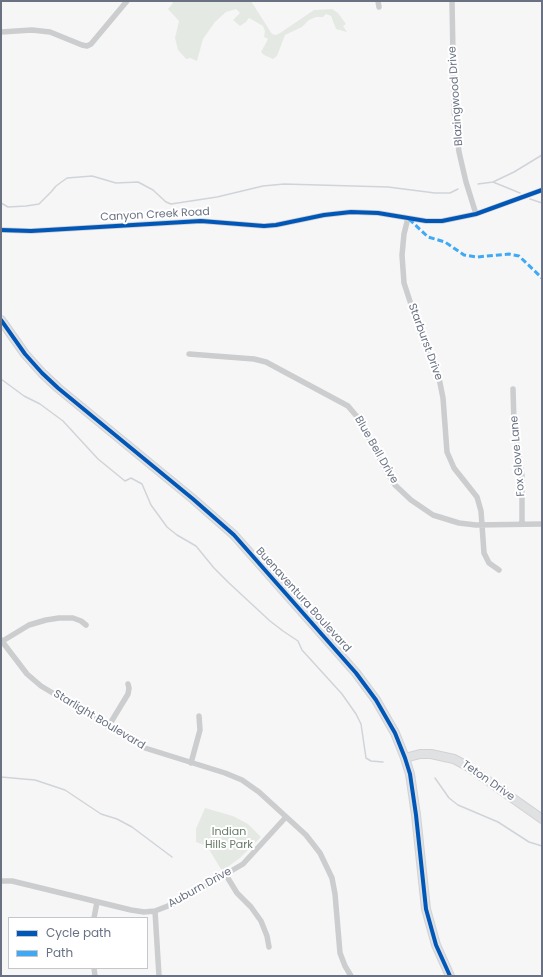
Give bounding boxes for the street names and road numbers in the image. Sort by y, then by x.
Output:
street label: Blazingwood Drive [446,46,466,146]
street label: Canyon Creek Road [100,206,210,224]
street label: Starburst Drive [405,302,445,382]
street label: Blue Bell Drive [351,414,401,486]
street label: Fox Glove Lane [508,415,528,497]
street label: Buenaventura Boulevard [253,545,353,655]
street label: Starlight Boulevard [51,687,147,753]
street label: Teton Drive [459,758,517,804]
street label: Auburn Drive [166,865,234,911]

